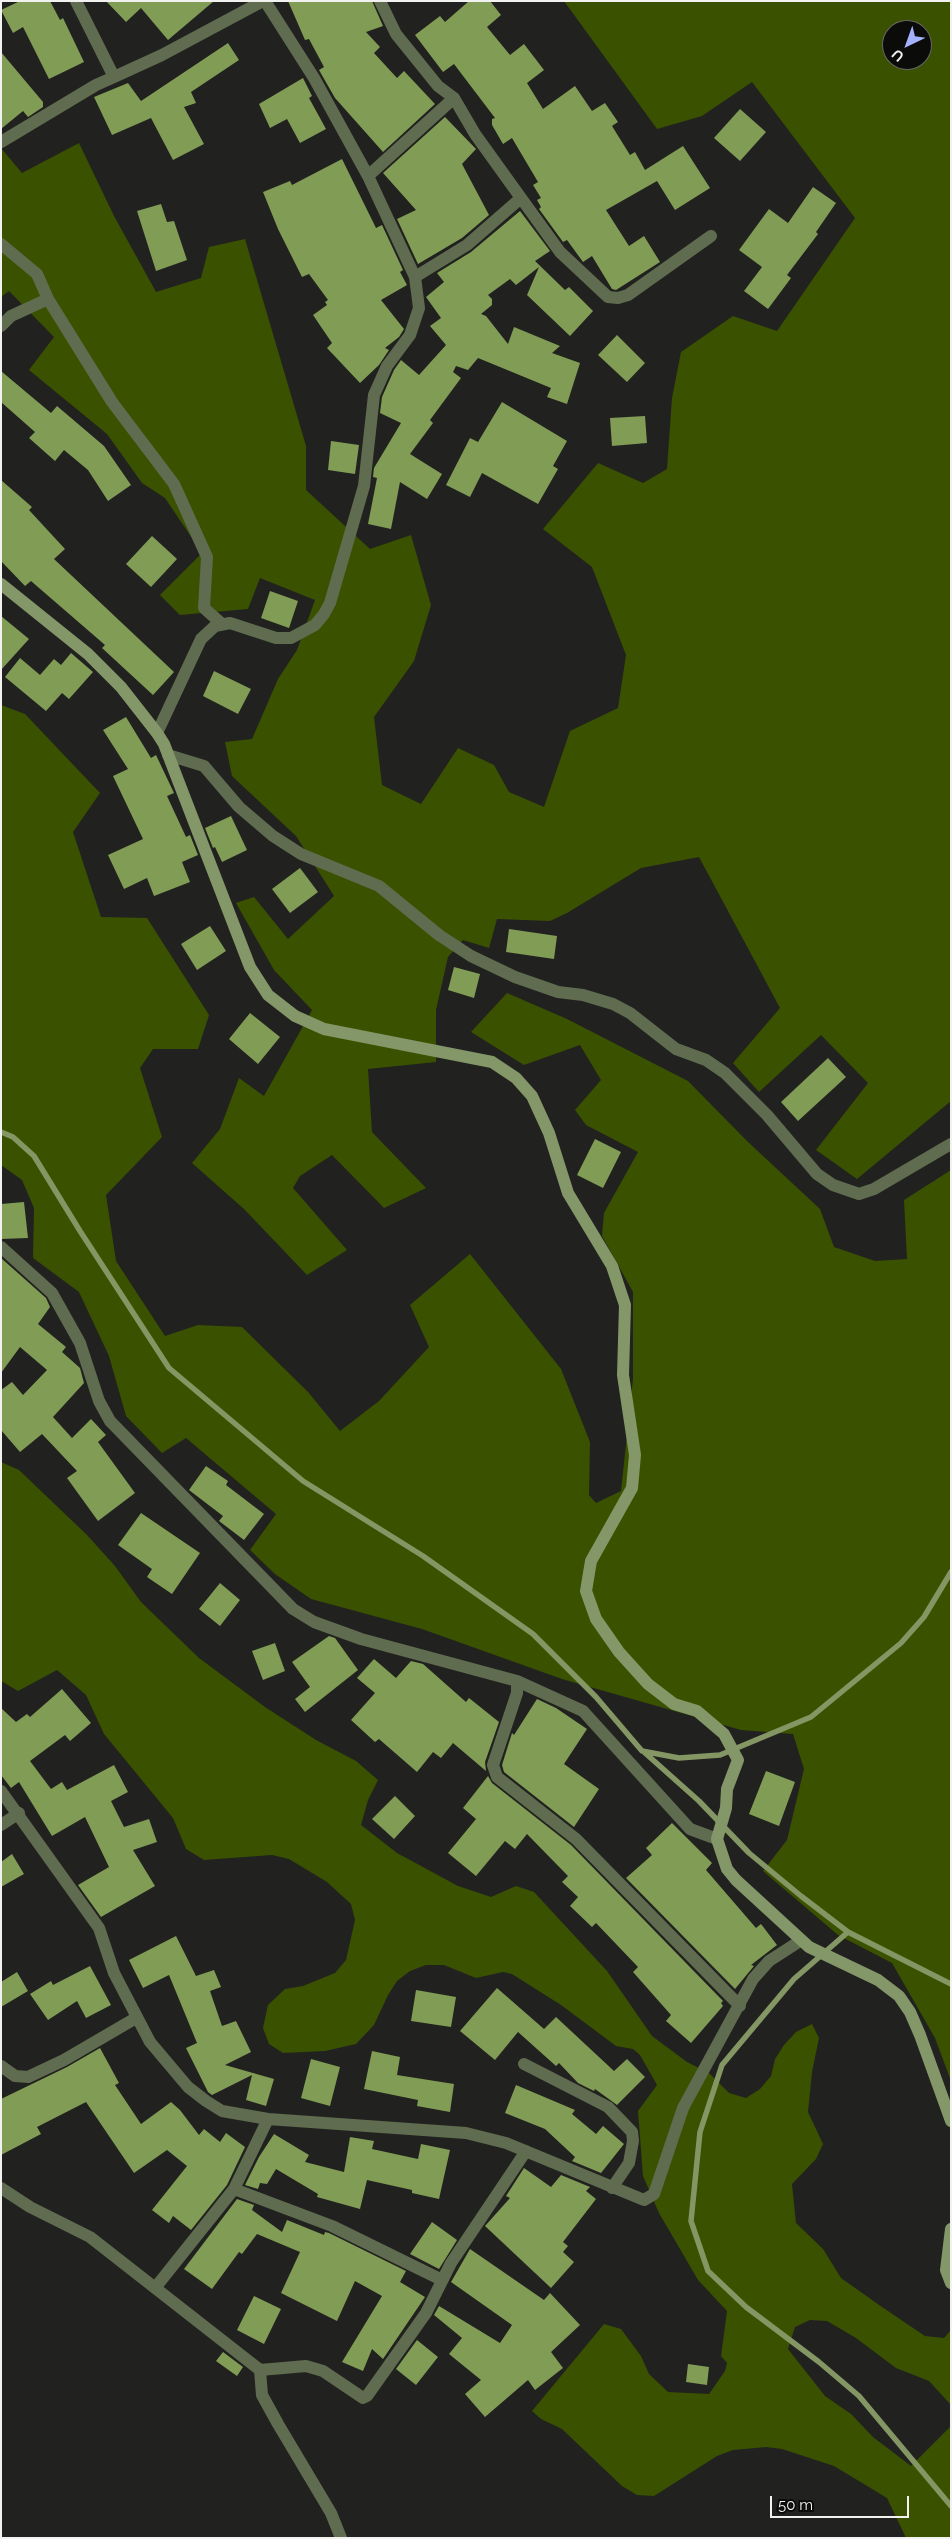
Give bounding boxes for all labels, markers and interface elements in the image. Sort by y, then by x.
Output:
north arrow [882,20,932,70]
text: U [888,46,907,65]
scale bar [772,2486,911,2518]
text: 50 m [778,2496,813,2514]

